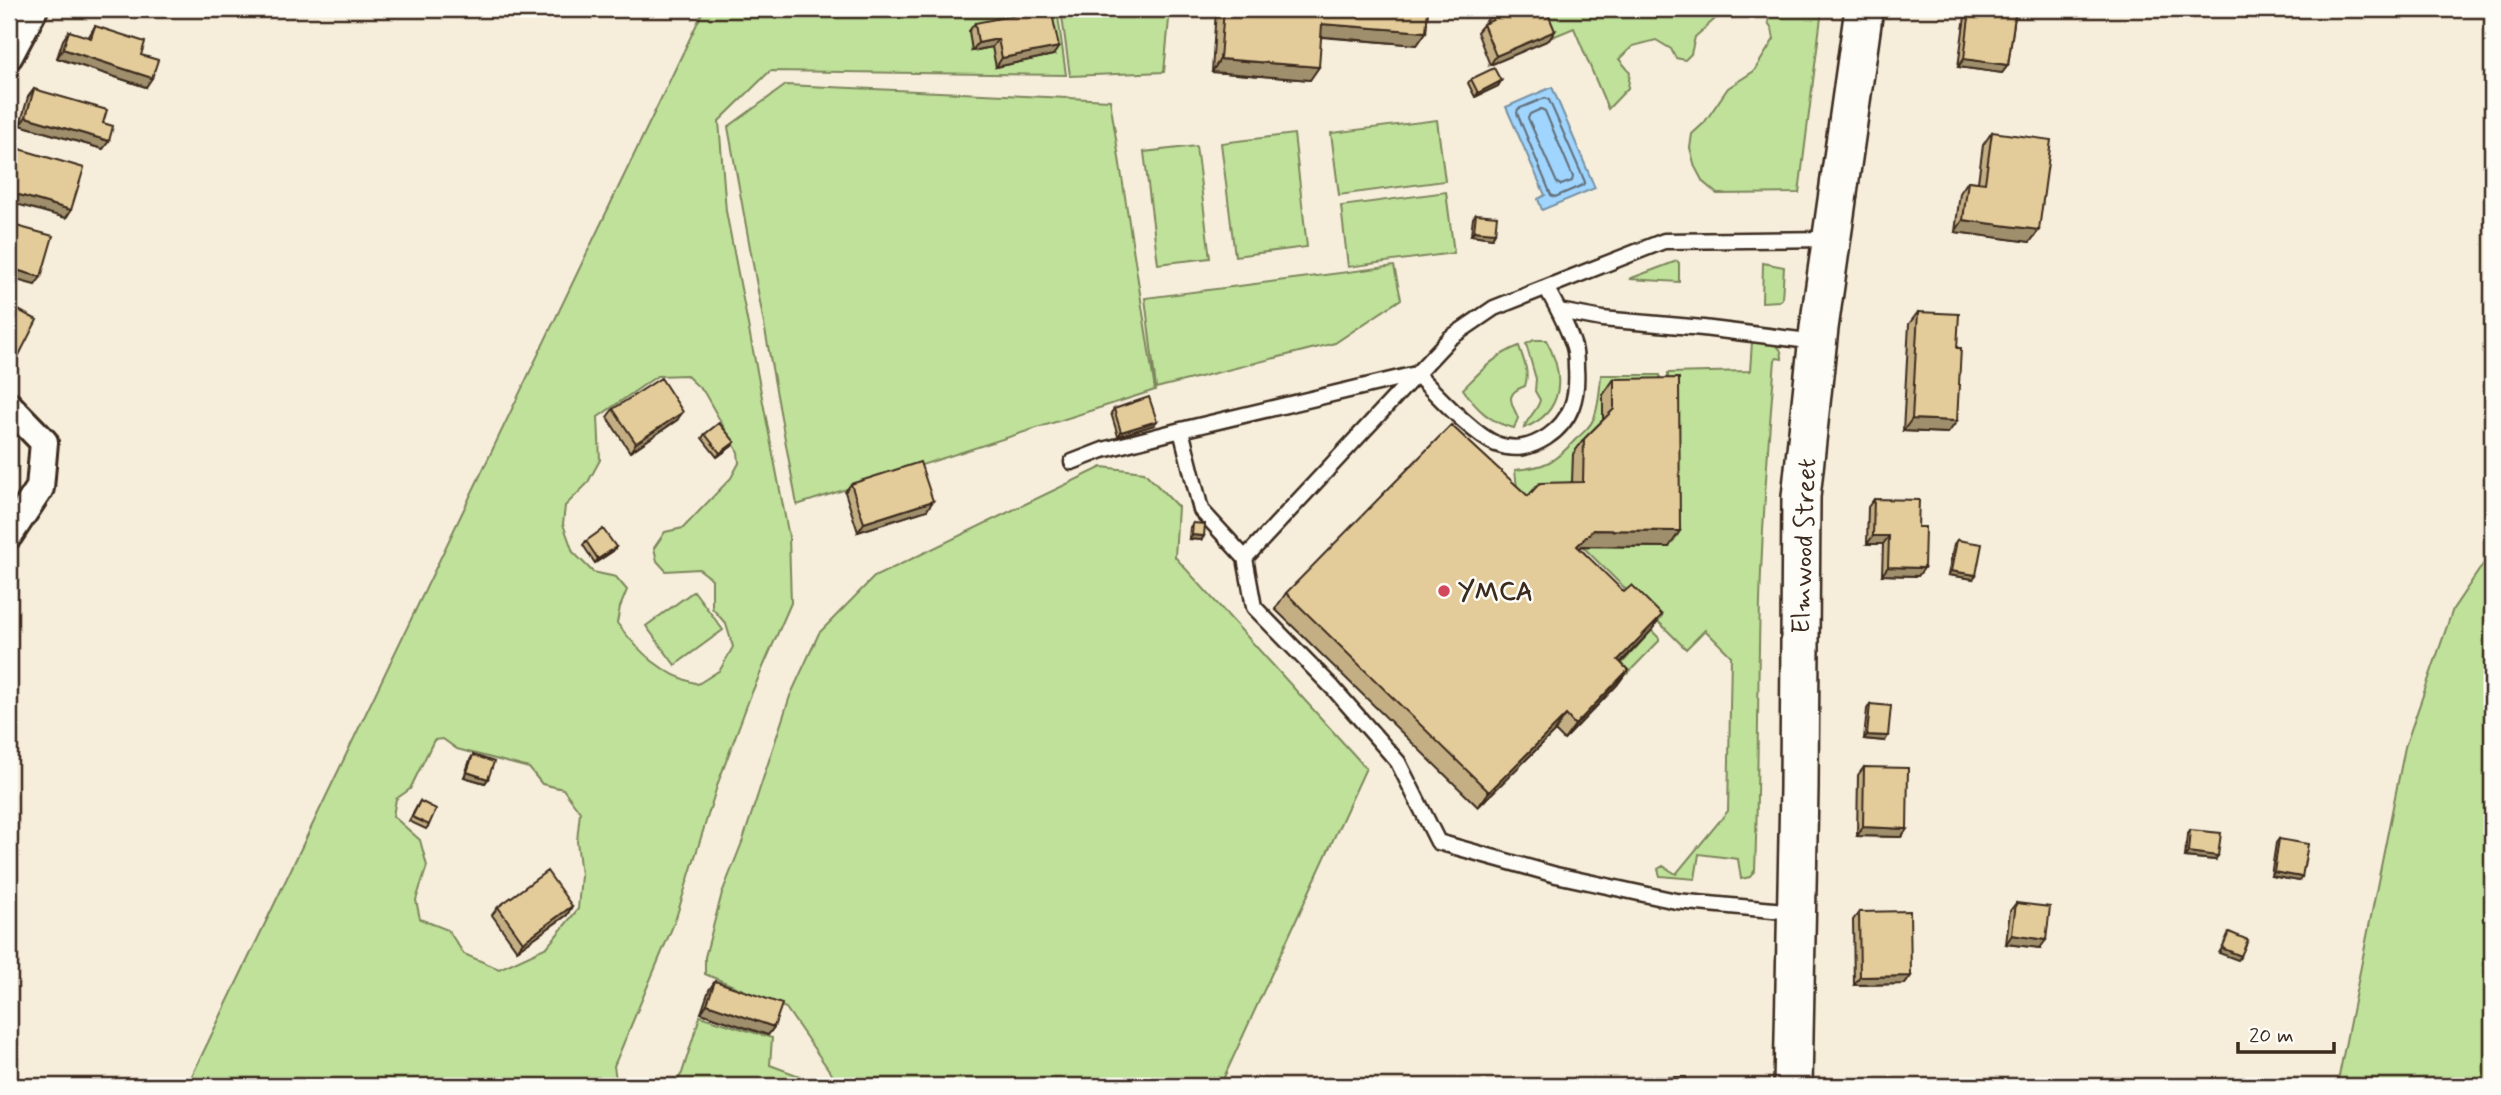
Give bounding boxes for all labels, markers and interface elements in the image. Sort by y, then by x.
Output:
street label: Elmwood Street [1785,458,1825,635]
place label: YMCA [1458,576,1533,610]
marker: YMCA [1436,583,1452,599]
scale bar [2238,1011,2335,1055]
text: 20 m [2249,1022,2294,1050]

